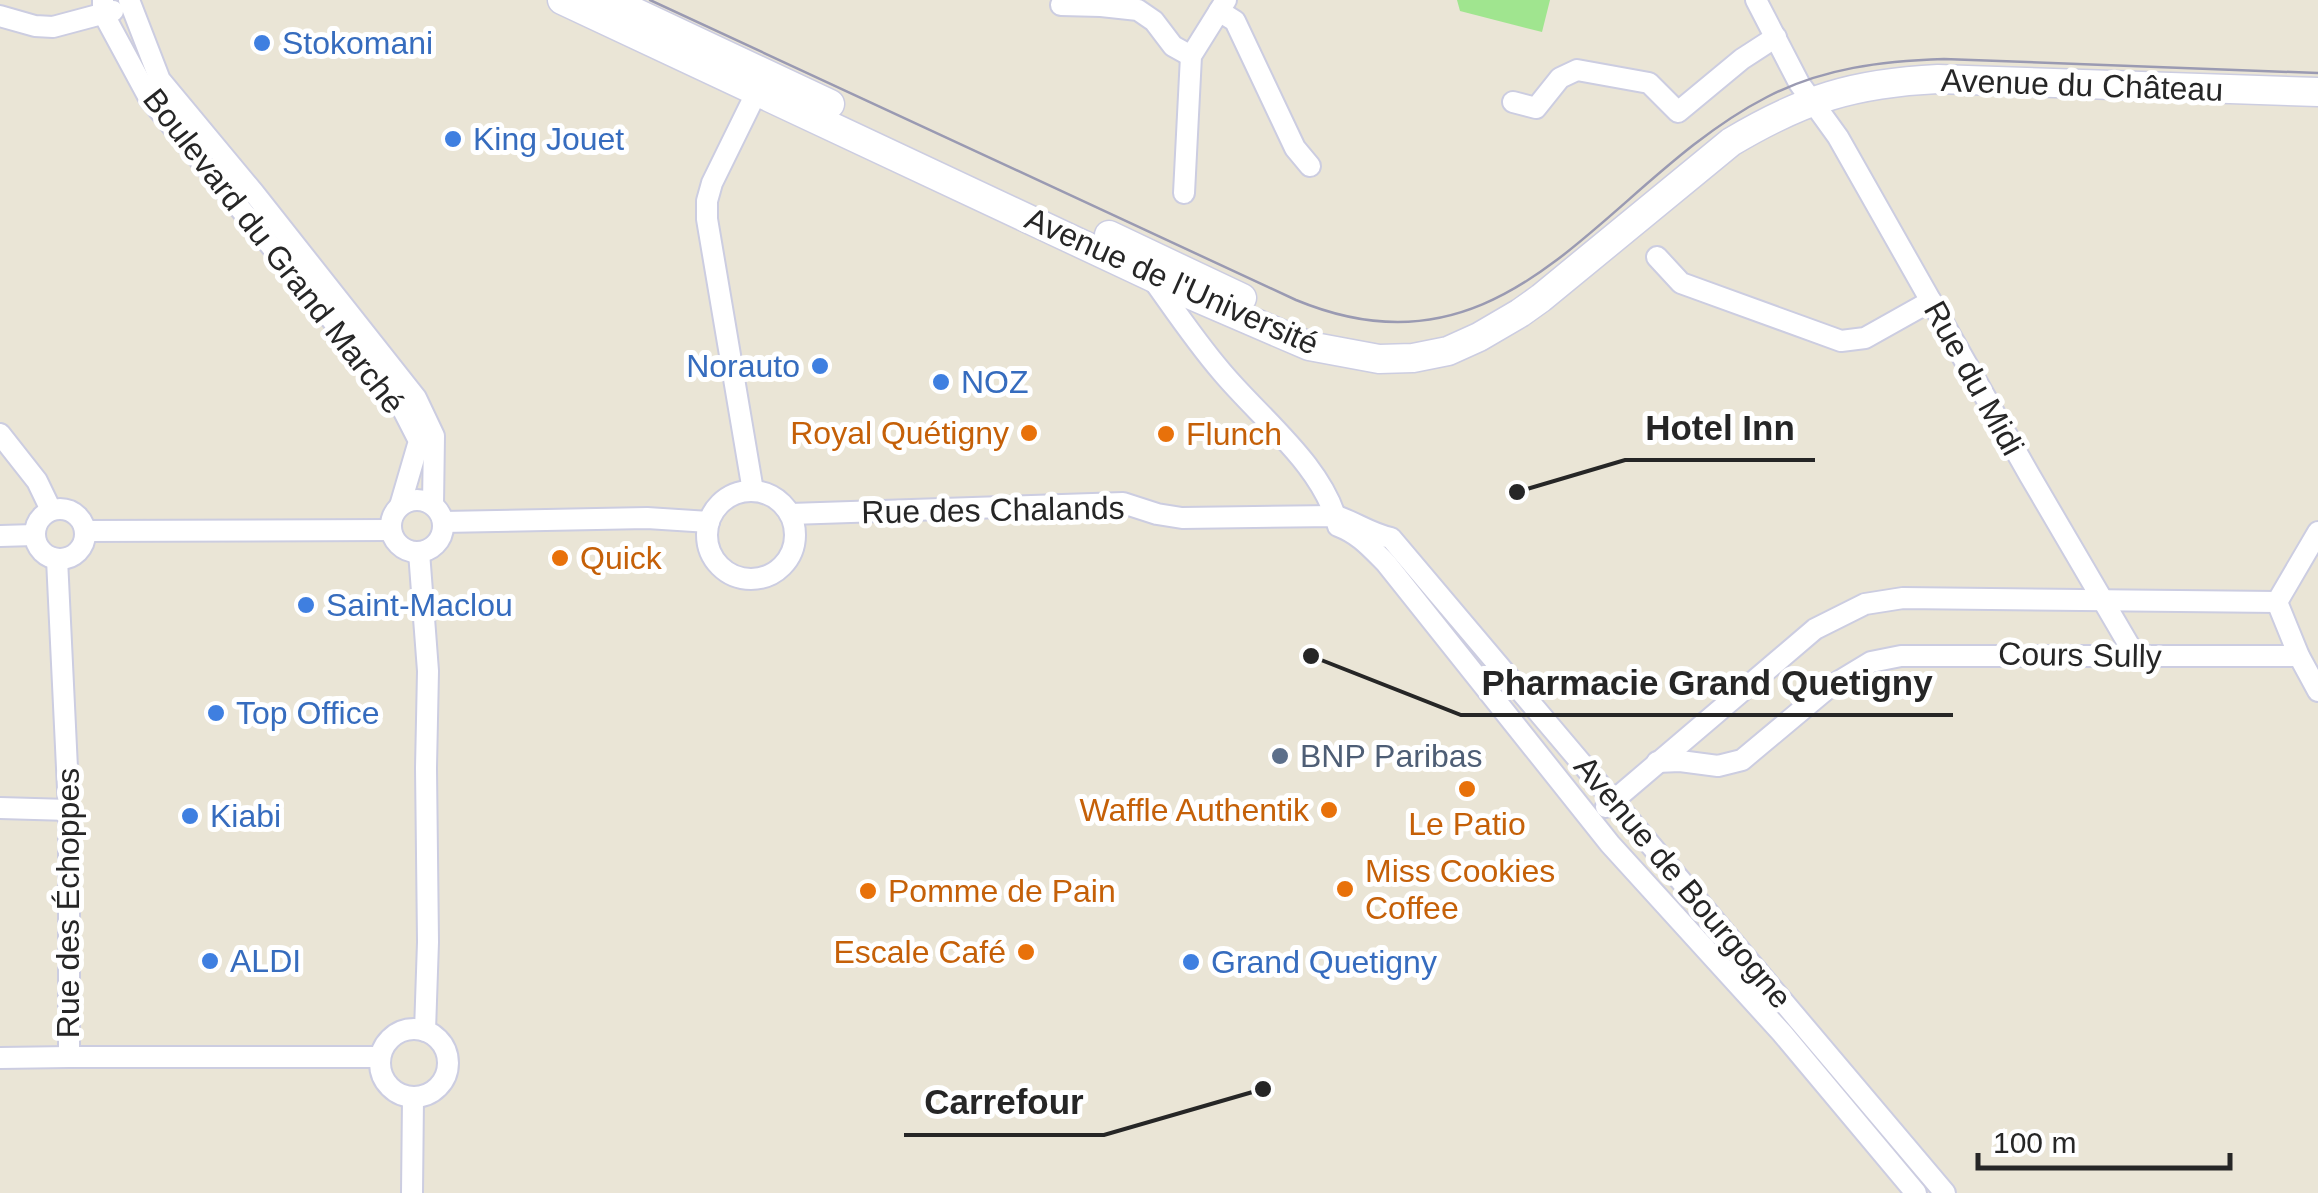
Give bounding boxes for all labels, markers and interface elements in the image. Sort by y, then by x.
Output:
place label: Stokomani [282,25,433,61]
marker: Stokomani [251,32,273,54]
street label: Avenue du Château [1940,62,2224,108]
street label: Boulevard du Grand Marché [136,82,412,420]
place label: King Jouet [473,121,624,157]
marker: King Jouet [442,128,464,150]
street label: Avenue de l'Université [1020,200,1324,362]
street label: Rue du Midi [1917,295,2031,461]
place label: Norauto [686,348,800,384]
marker: Norauto [809,355,831,377]
place label: NOZ [961,364,1029,400]
marker: NOZ [930,371,952,393]
callout: Hotel Inn [1625,395,1815,460]
text: Hotel Inn [1645,408,1795,447]
place label: Royal Quétigny [790,415,1009,451]
place label: Flunch [1186,416,1282,452]
marker: Royal Quétigny [1018,422,1040,444]
marker: Flunch [1155,423,1177,445]
street label: Rue des Chalands [861,490,1125,530]
place label: Quick [580,540,663,576]
marker: Quick [549,547,571,569]
place label: Saint-Maclou [326,587,513,623]
marker: Saint-Maclou [295,594,317,616]
street label: Cours Sully [1998,636,2162,674]
callout: Pharmacie Grand Quetigny [1461,650,1953,715]
text: Pharmacie Grand Quetigny [1481,663,1933,702]
place label: Top Office [236,695,379,731]
marker: Top Office [205,702,227,724]
place label: BNP Paribas [1300,738,1483,774]
marker: BNP Paribas [1269,745,1291,767]
street label: Avenue de Bourgogne [1567,749,1799,1015]
street label: Rue des Échoppes [50,768,86,1038]
marker: Le Patio [1456,778,1478,800]
place label: Waffle Authentik [1080,792,1310,828]
place label: Kiabi [210,798,281,834]
marker: Waffle Authentik [1318,799,1340,821]
marker: Kiabi [179,805,201,827]
place label: Le Patio [1408,806,1526,842]
place label: Miss Cookies Coffee [1365,853,1555,926]
place label: Pomme de Pain [888,873,1116,909]
marker: Miss Cookies Coffee [1334,878,1356,900]
marker: Pomme de Pain [857,880,879,902]
place label: Escale Café [833,934,1006,970]
marker: Escale Café [1015,941,1037,963]
place label: ALDI [230,943,301,979]
place label: Grand Quetigny [1211,944,1437,980]
marker: ALDI [199,950,221,972]
marker: Grand Quetigny [1180,951,1202,973]
callout: Carrefour [904,1070,1104,1135]
text: Carrefour [924,1082,1084,1121]
scale bar [1978,1108,2230,1170]
text: 100 m [1993,1126,2076,1159]

